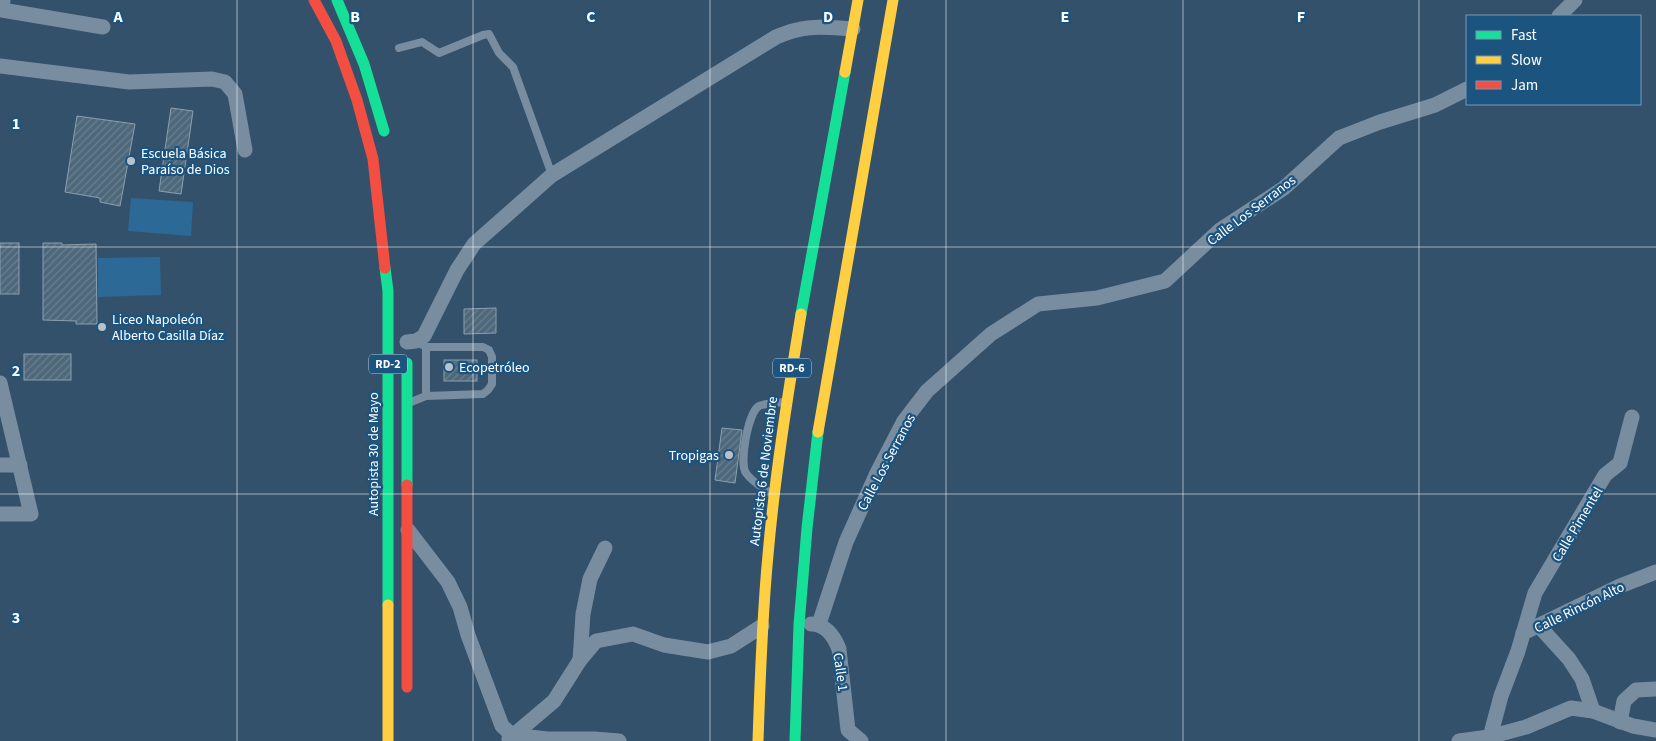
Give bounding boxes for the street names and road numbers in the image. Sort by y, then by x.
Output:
street label: Calle Los Serranos [1203,171,1300,251]
road number: RD-2 [369,354,407,374]
road number: RD-6 [773,358,811,378]
street label: Autopista 30 de Mayo [364,392,384,516]
street label: Autopista 6 de Noviembre [745,395,783,547]
street label: Calle Los Serranos [853,411,921,514]
street label: Calle Pimentel [1548,483,1608,566]
street label: Calle Rincón Alto [1531,577,1628,638]
street label: Calle 1 [827,651,853,693]

